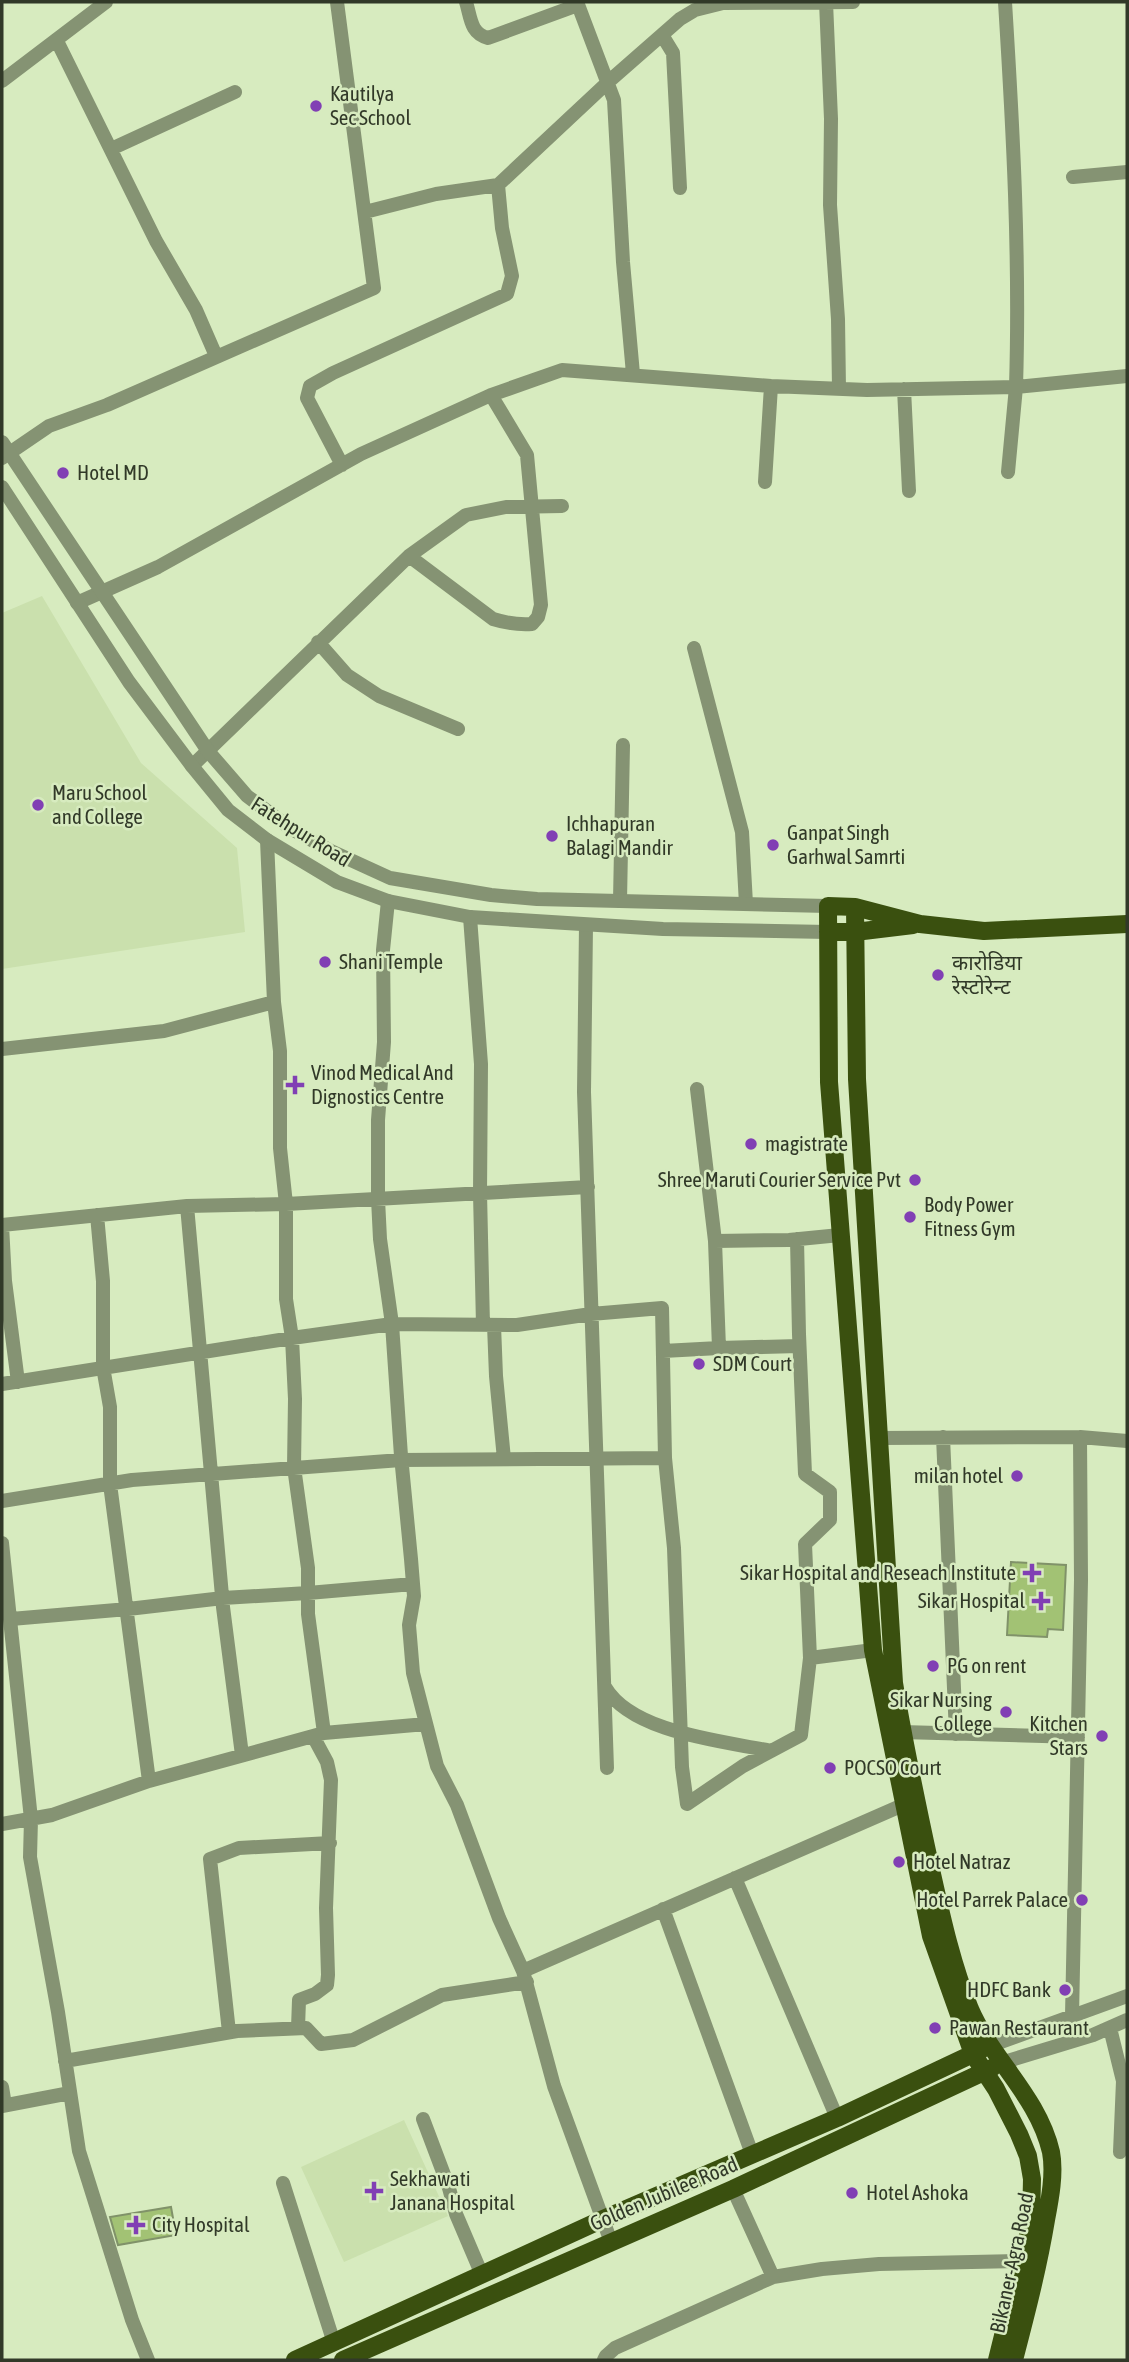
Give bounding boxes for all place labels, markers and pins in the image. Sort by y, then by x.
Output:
place label: Kautilya Sec School [330,81,411,129]
marker: Kautilya Sec School [308,98,324,114]
place label: Hotel MD [77,460,149,484]
marker: Hotel MD [55,465,71,481]
place label: Maru School and College [52,780,148,828]
marker: Maru School and College [30,797,46,813]
place label: Ichhapuran Balagi Mandir [566,811,674,859]
place label: Ganpat Singh Garhwal Samrti [787,820,905,868]
marker: Ichhapuran Balagi Mandir [544,828,560,844]
marker: Ganpat Singh Garhwal Samrti [765,837,781,853]
place label: Shani Temple [339,949,443,973]
place label: कारोडिया रेस्टोरेन्ट [951,950,1022,998]
marker: Shani Temple [317,954,333,970]
marker: कारोडिया रेस्टोरेन्ट [930,967,946,983]
place label: Vinod Medical And Dignostics Centre [311,1060,454,1108]
marker: Vinod Medical And Dignostics Centre [285,1075,305,1095]
place label: magistrate [765,1131,848,1155]
marker: magistrate [743,1136,759,1152]
place label: Shree Maruti Courier Service Pvt [658,1167,901,1191]
marker: Shree Maruti Courier Service Pvt [907,1172,923,1188]
place label: Body Power Fitness Gym [924,1192,1016,1240]
marker: Body Power Fitness Gym [902,1209,918,1225]
place label: SDM Court [713,1351,792,1375]
marker: SDM Court [691,1356,707,1372]
place label: milan hotel [914,1463,1003,1487]
marker: milan hotel [1009,1468,1025,1484]
place label: Sikar Hospital and Reseach Institute [740,1560,1016,1584]
marker: Sikar Hospital and Reseach Institute [1022,1563,1042,1583]
place label: Sikar Hospital [918,1588,1025,1612]
marker: Sikar Hospital [1031,1591,1051,1611]
place label: PG on rent [947,1653,1026,1677]
marker: PG on rent [925,1658,941,1674]
place label: Sikar Nursing College [890,1687,992,1735]
marker: Sikar Nursing College [998,1704,1014,1720]
place label: Kitchen Stars [1029,1711,1088,1759]
marker: Kitchen Stars [1094,1728,1110,1744]
place label: POCSO Court [844,1755,941,1779]
marker: POCSO Court [822,1760,838,1776]
place label: Hotel Natraz [913,1849,1011,1873]
marker: Hotel Natraz [891,1854,907,1870]
place label: Hotel Parrek Palace [916,1887,1068,1911]
marker: Hotel Parrek Palace [1074,1892,1090,1908]
place label: HDFC Bank [967,1977,1051,2001]
marker: HDFC Bank [1057,1982,1073,1998]
place label: Pawan Restaurant [949,2015,1089,2039]
marker: Pawan Restaurant [927,2020,943,2036]
place label: Sekhawati Janana Hospital [390,2166,515,2214]
place label: Hotel Ashoka [866,2180,969,2204]
marker: Sekhawati Janana Hospital [364,2181,384,2201]
marker: Hotel Ashoka [844,2185,860,2201]
place label: City Hospital [152,2212,250,2236]
marker: City Hospital [126,2215,146,2235]

